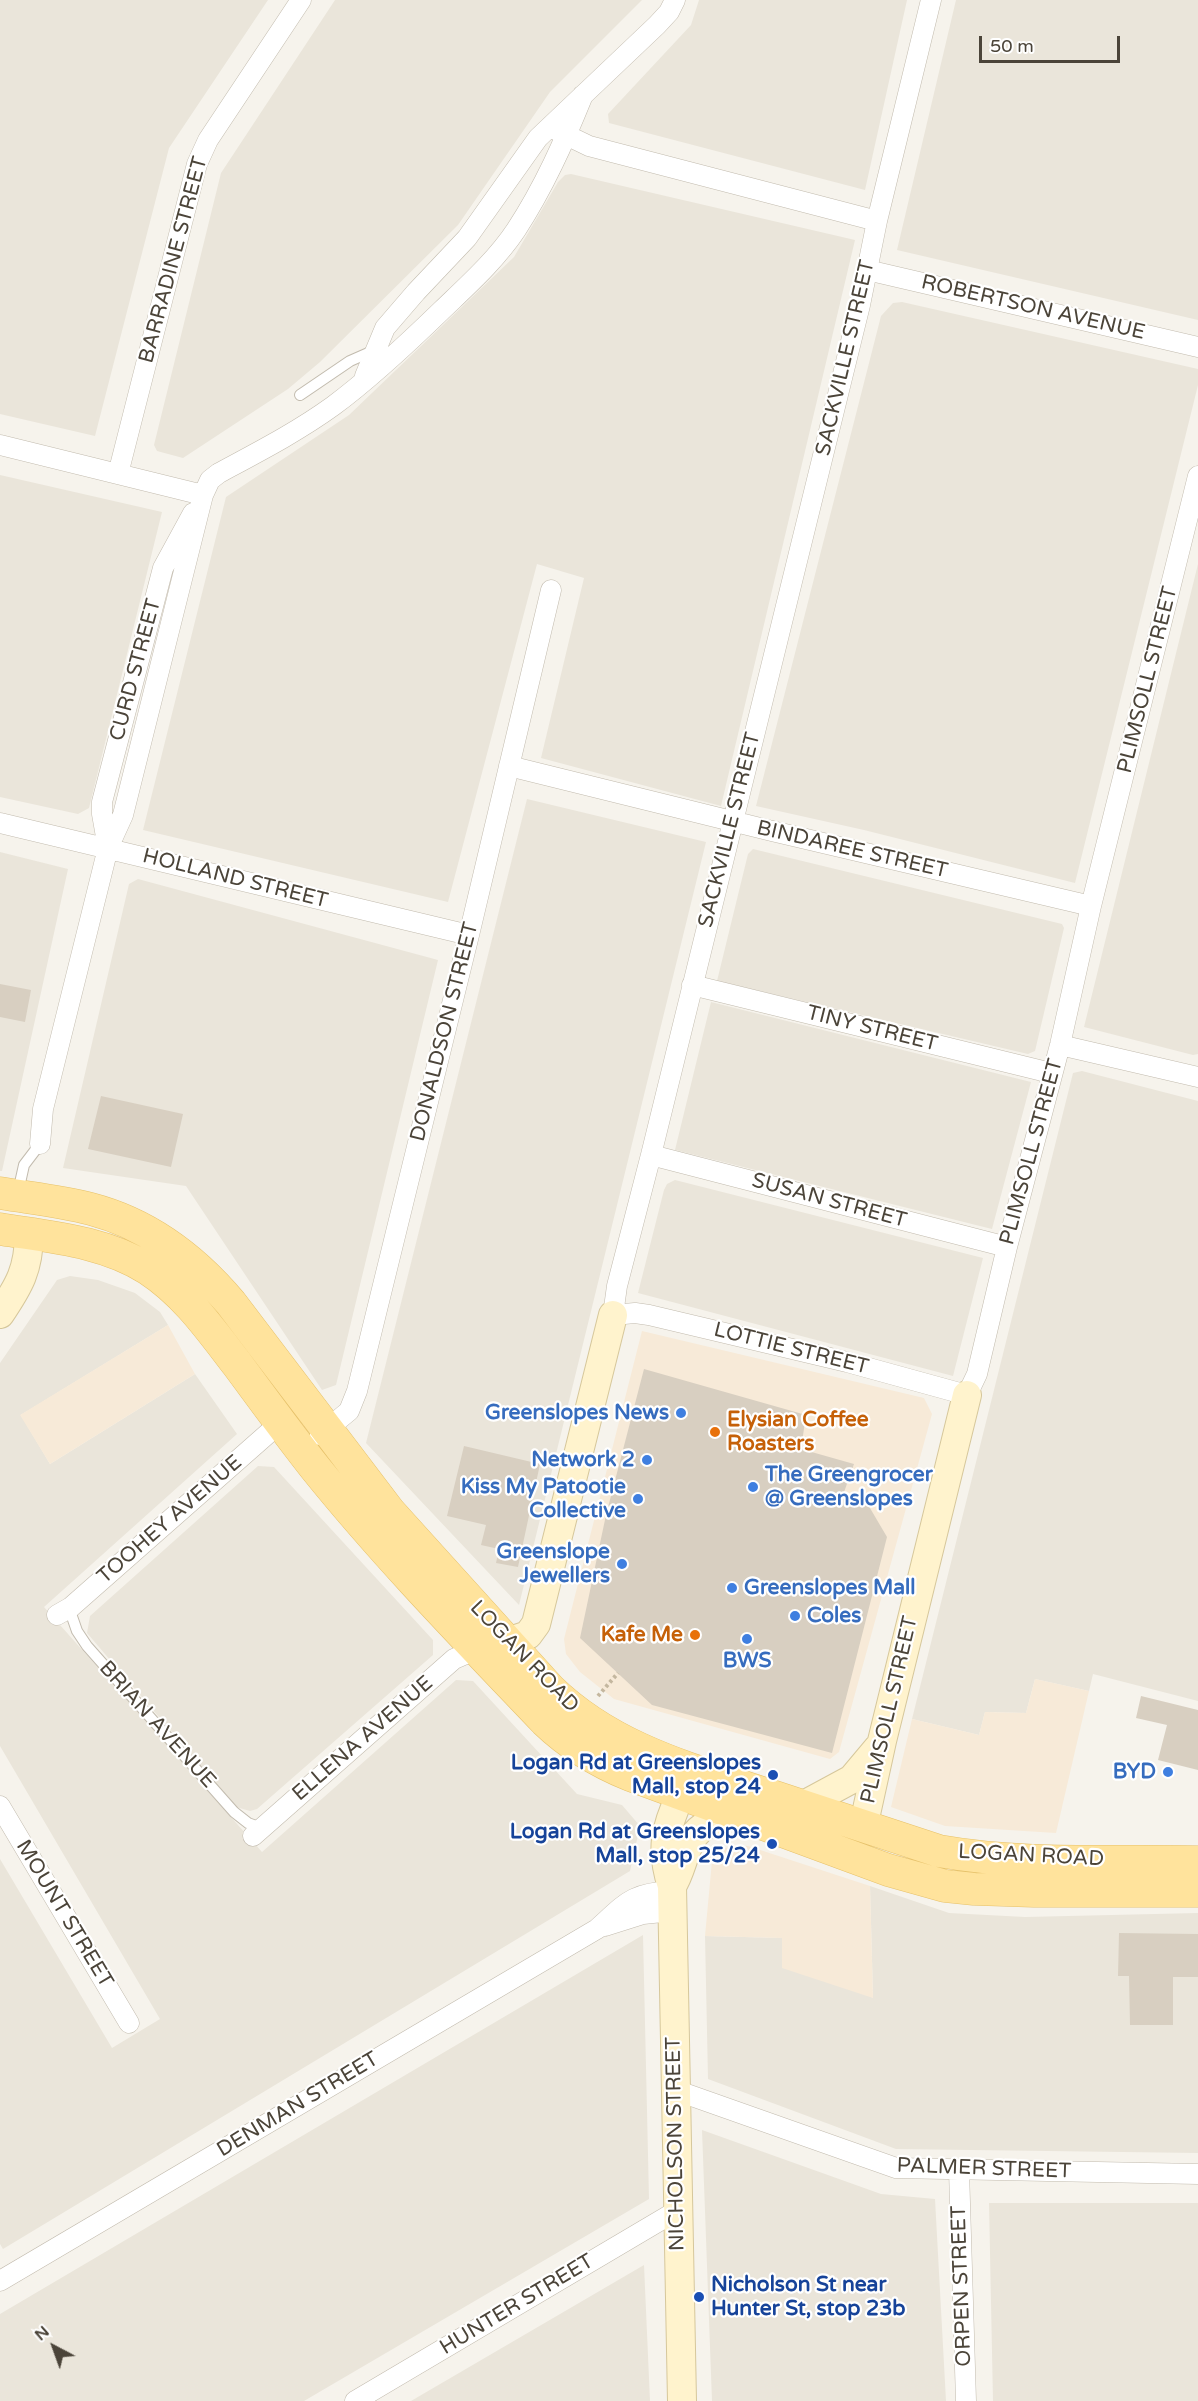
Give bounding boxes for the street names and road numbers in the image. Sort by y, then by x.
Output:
street label: BARRADINE STREET [134,154,214,366]
street label: SACKVILLE STREET [811,258,881,458]
street label: ROBERTSON AVENUE [919,270,1147,346]
street label: PLIMSOLL STREET [1113,584,1183,776]
street label: CURD STREET [105,596,167,744]
street label: SACKVILLE STREET [694,730,766,930]
street label: BINDAREE STREET [754,816,950,884]
street label: HOLLAND STREET [140,844,330,914]
street label: DONALDSON STREET [406,920,484,1144]
street label: TINY STREET [804,1001,940,1057]
street label: PLIMSOLL STREET [995,1056,1069,1248]
street label: SUSAN STREET [749,1168,909,1234]
street label: LOTTIE STREET [711,1318,871,1380]
street label: TOOHEY AVENUE [93,1450,247,1590]
street label: LOGAN ROAD [464,1596,584,1718]
street label: PLIMSOLL STREET [856,1614,924,1806]
street label: BRIAN AVENUE [93,1656,221,1794]
street label: ELLENA AVENUE [288,1671,438,1807]
street label: MOUNT STREET [10,1836,118,1992]
street label: LOGAN ROAD [957,1840,1105,1872]
street label: NICHOLSON STREET [662,2037,690,2251]
street label: DENMAN STREET [213,2047,383,2163]
street label: PALMER STREET [896,2153,1072,2185]
street label: ORPEN STREET [947,2205,977,2367]
street label: HUNTER STREET [436,2249,598,2361]

